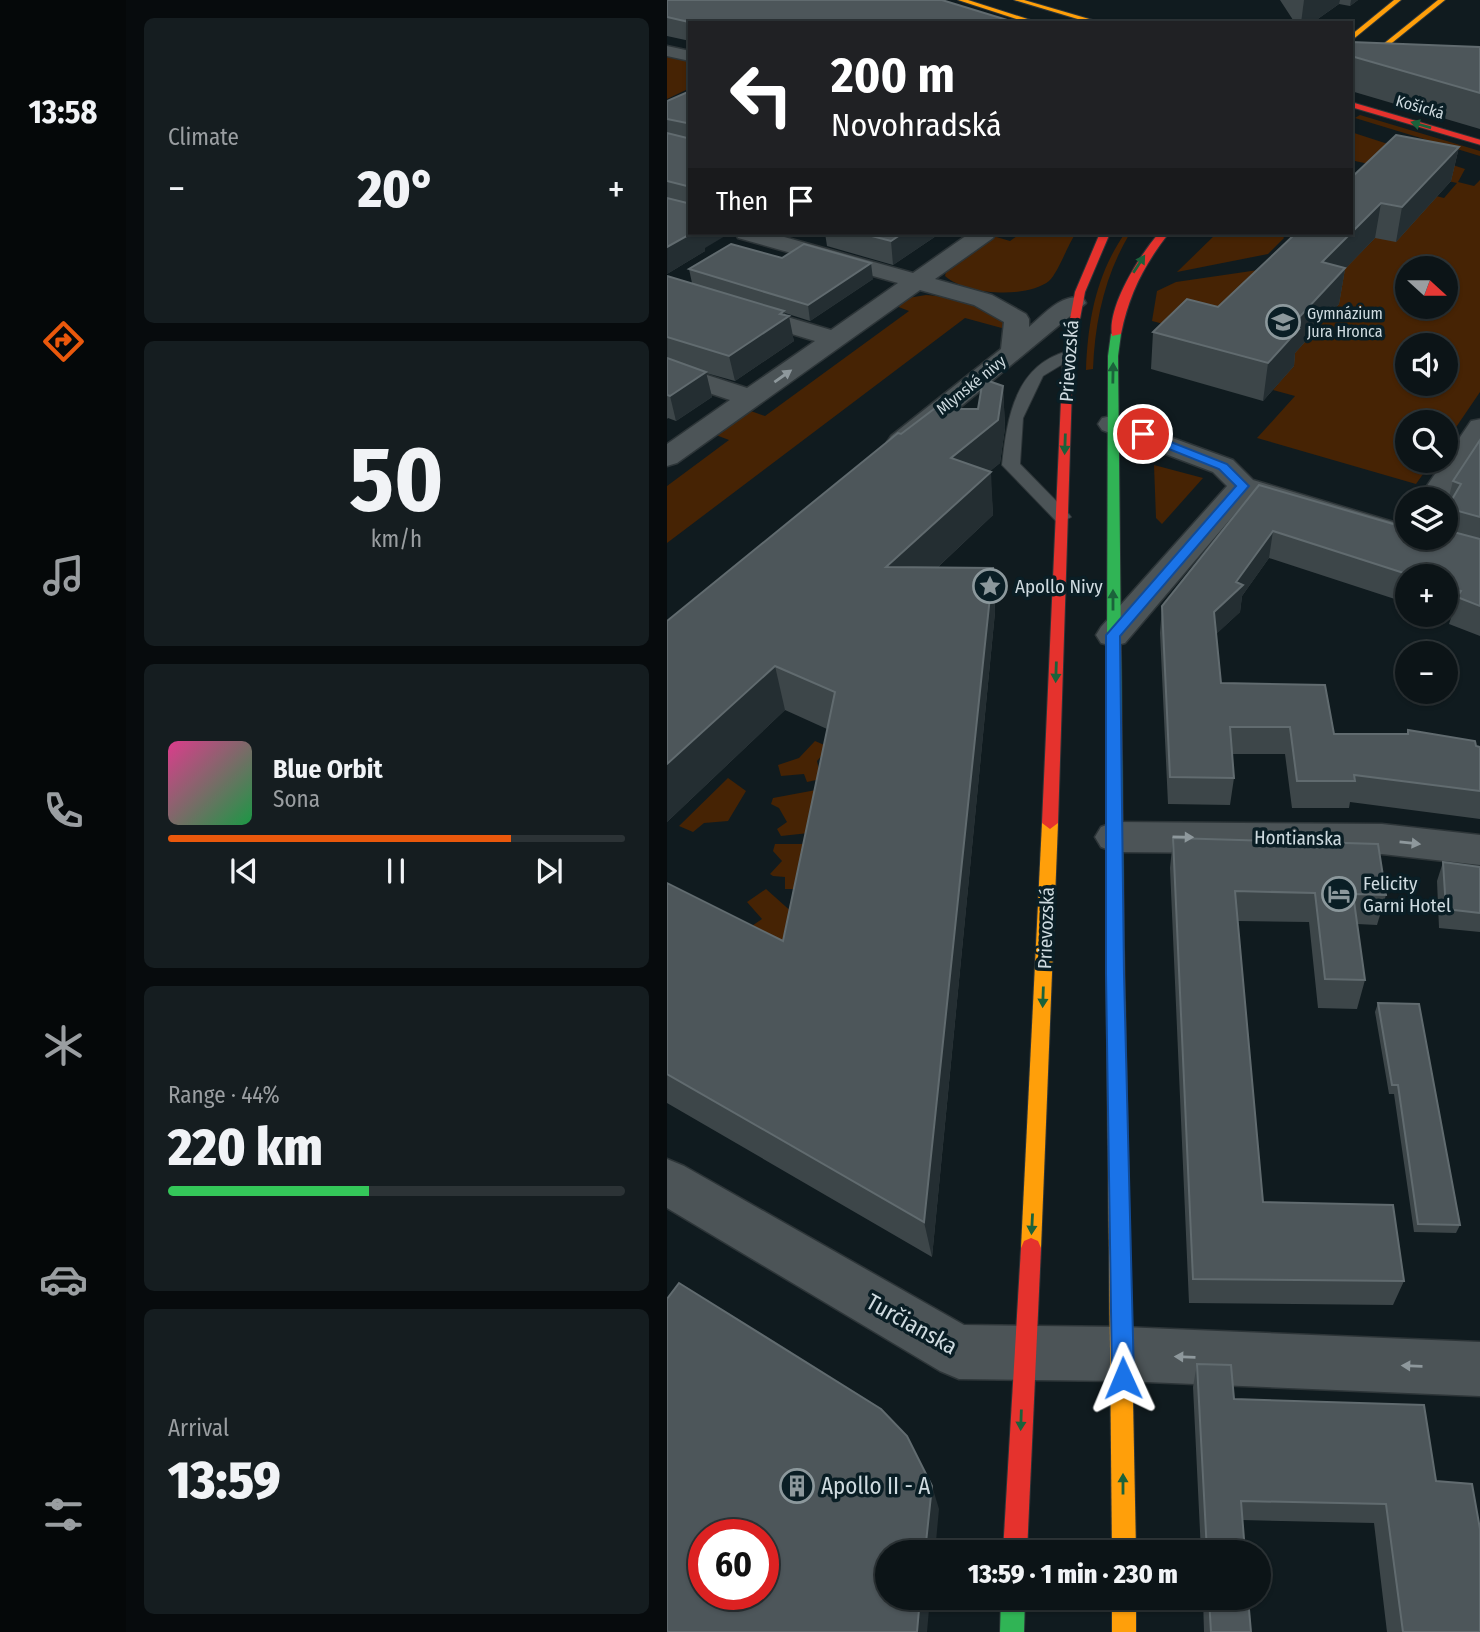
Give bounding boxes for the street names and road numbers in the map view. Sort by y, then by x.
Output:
street label: Košická [1394,91,1447,123]
street label: Prievozská [1055,319,1083,403]
street label: Mlynské nivy [933,351,1010,419]
street label: Hontianska [1254,826,1342,850]
street label: Prievozská [1033,887,1059,969]
street label: Turčianska [862,1288,962,1360]

